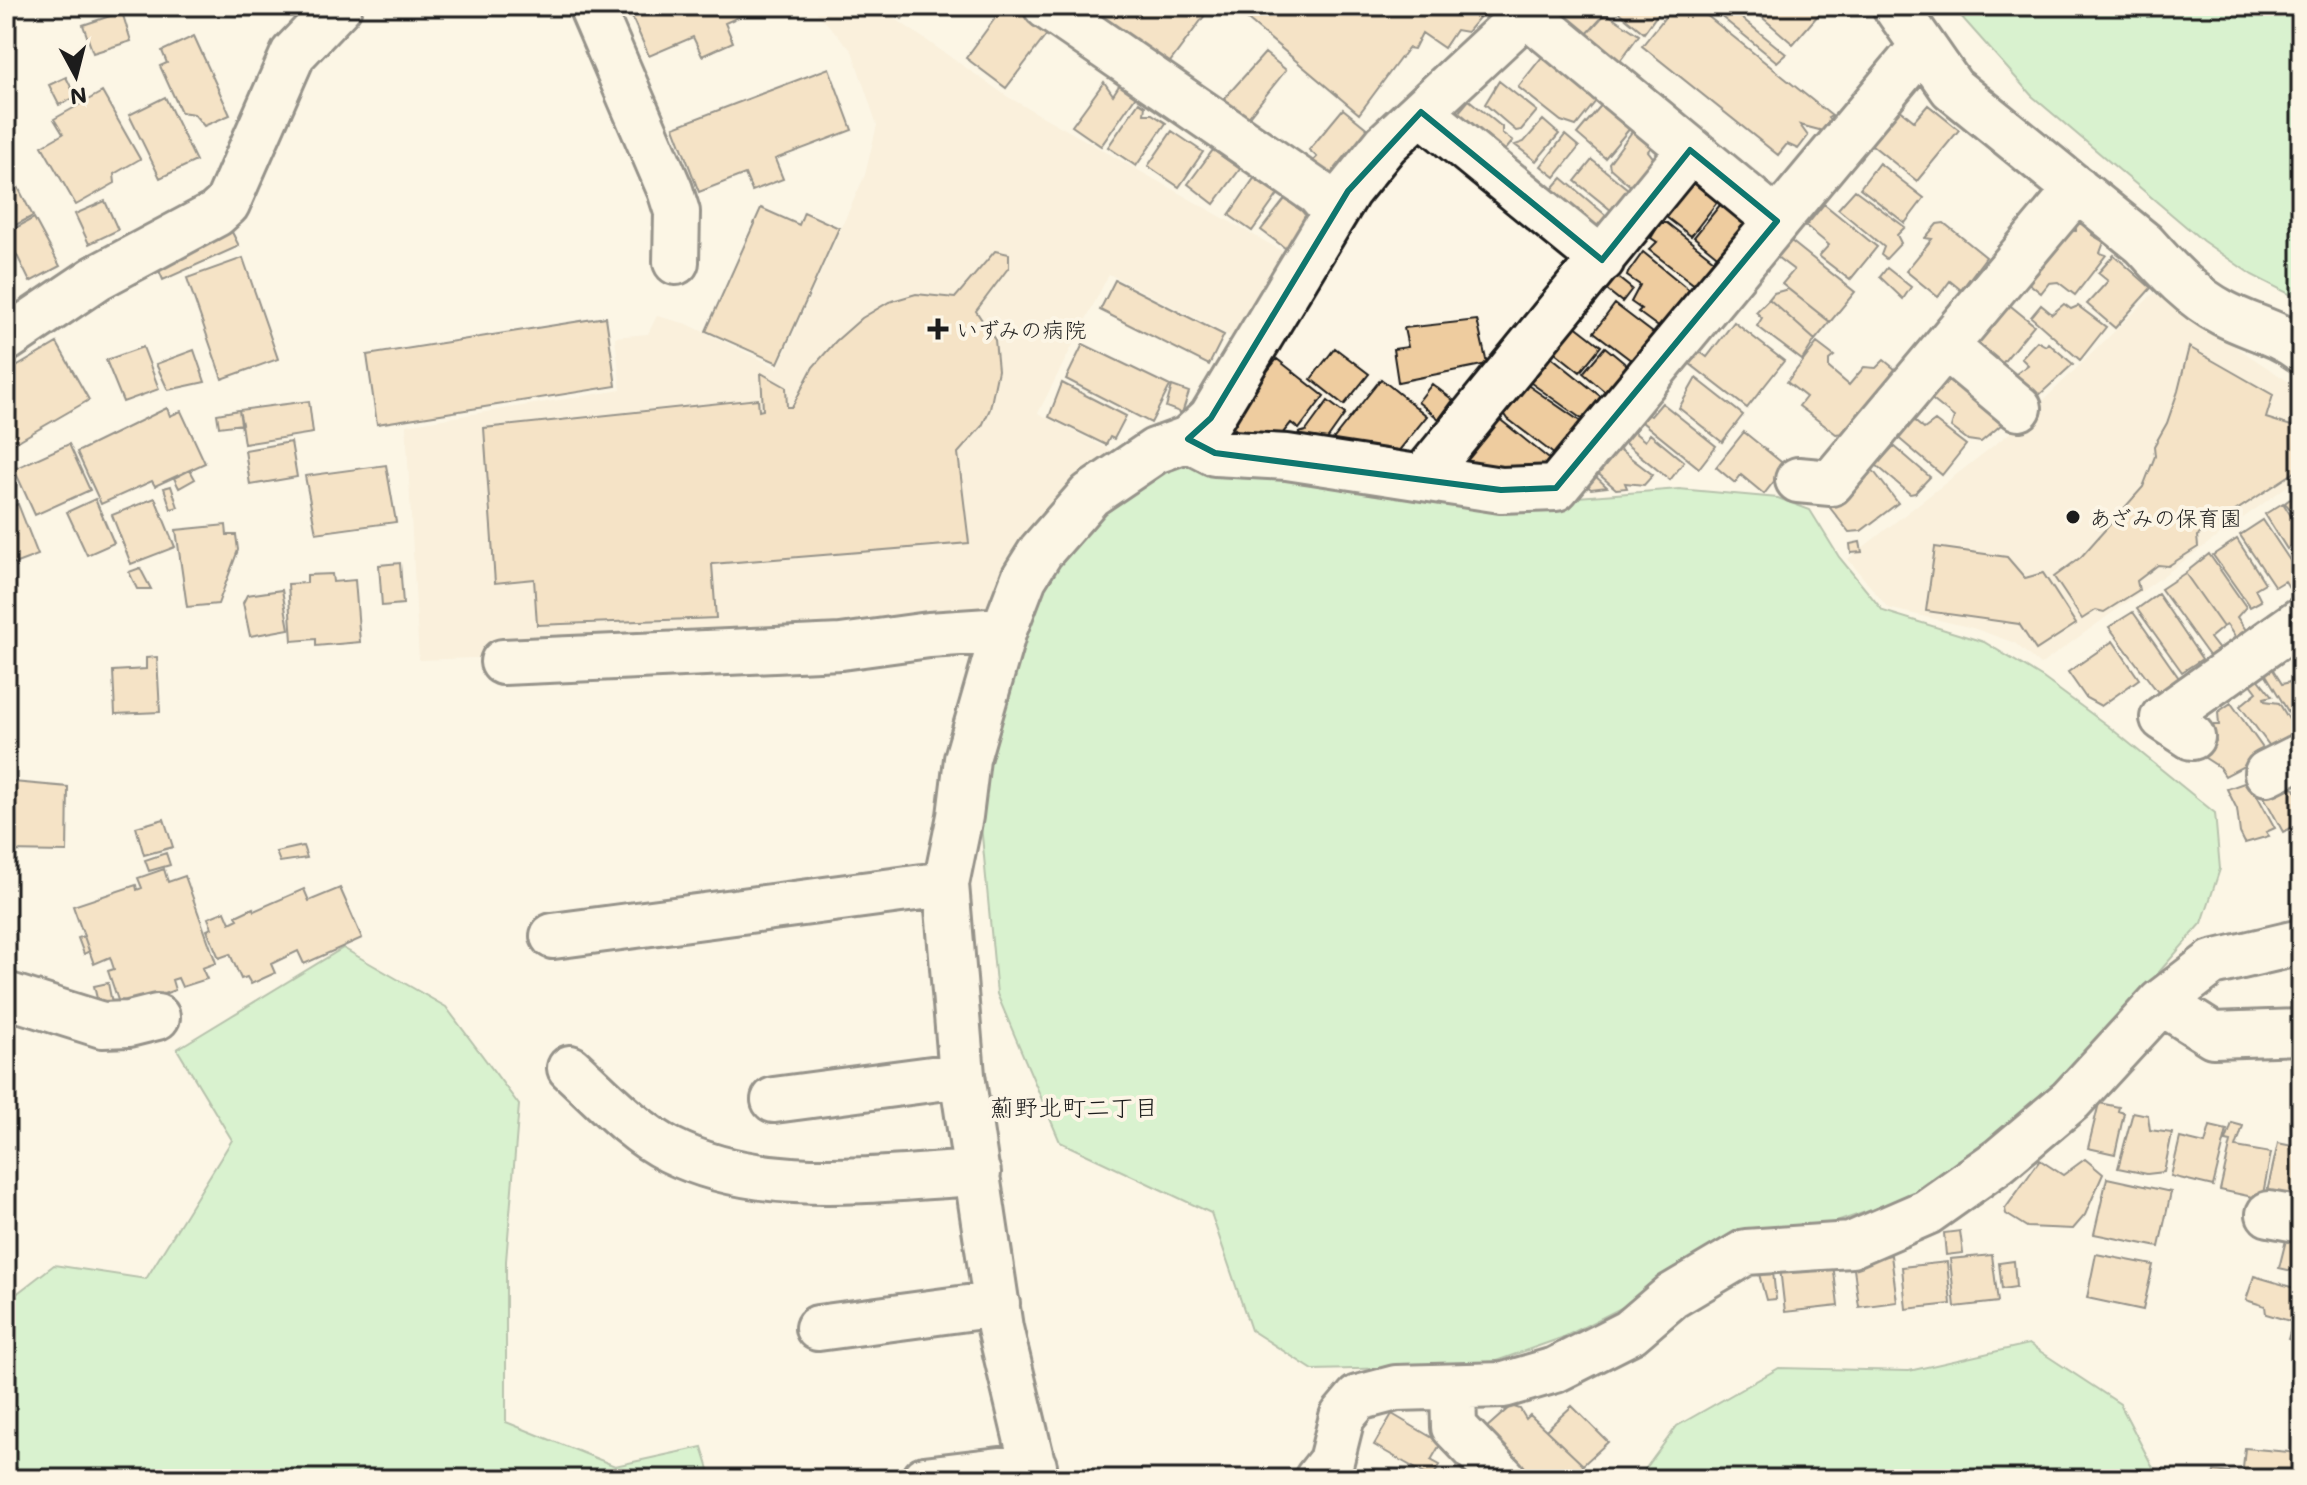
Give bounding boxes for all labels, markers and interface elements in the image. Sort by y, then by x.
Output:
north arrow [36,36,116,116]
text: N [68,81,89,112]
place label: いずみの病院 [956,315,1086,344]
marker: いずみの病院 [927,318,949,340]
place label: あざみの保育園 [2089,503,2242,532]
marker: あざみの保育園 [2064,508,2082,526]
district label: 薊野北町二丁目 [990,1091,1158,1122]

